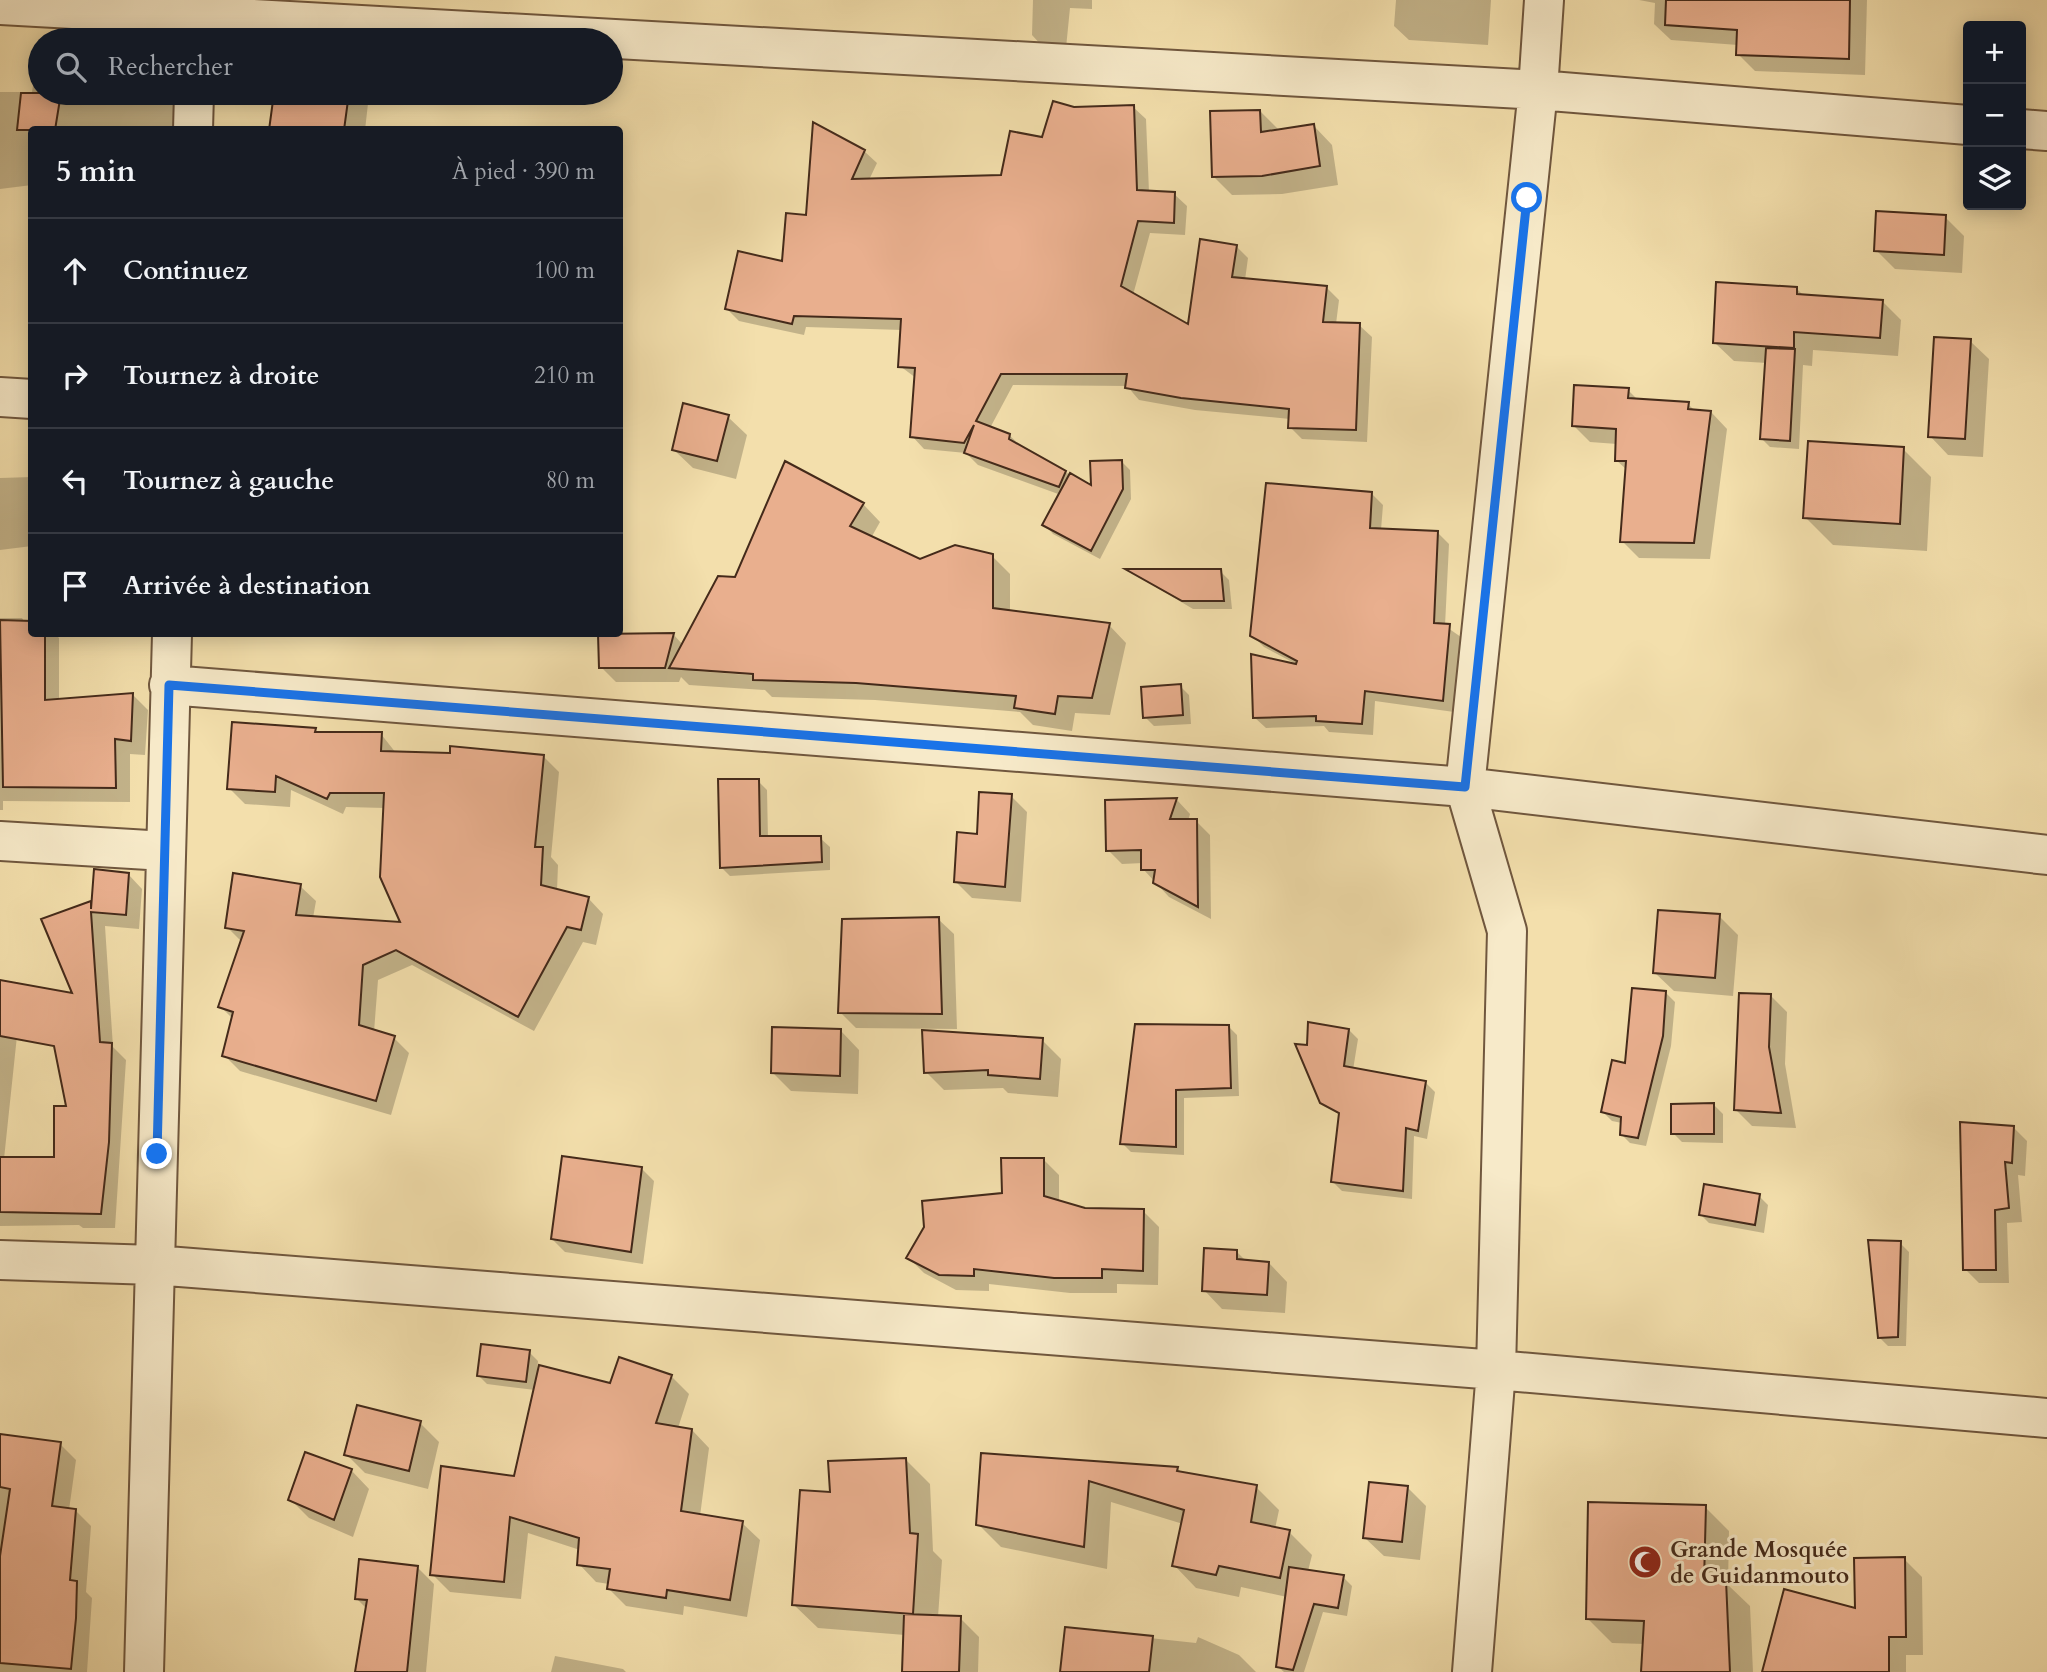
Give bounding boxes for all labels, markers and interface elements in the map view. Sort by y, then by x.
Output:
map controls [1963,21,2026,210]
button: + [1963,21,2026,84]
search box [28,28,623,105]
icon: search [52,48,90,86]
text: Rechercher [108,49,233,84]
button: − [1963,84,2026,147]
button: layers [1963,147,2026,210]
text: 5 min [56,151,136,192]
text: À pied · 390 m [452,156,595,187]
route start [1511,182,1542,213]
icon: ahead [56,252,94,290]
text: Continuez [123,253,248,288]
text: 100 m [534,255,595,286]
icon: right [56,357,94,395]
text: Tournez à droite [123,358,319,393]
text: 210 m [534,360,595,391]
icon: left [56,462,94,500]
text: Tournez à gauche [123,463,334,498]
text: 80 m [546,465,595,496]
icon: arrive [56,567,94,605]
text: Arrivée à destination [123,568,371,603]
route end [141,1138,172,1169]
place label: Grande Mosquée de Guidanmouto [1670,1534,1849,1591]
mosque icon: Grande Mosquée de Guidanmouto [1626,1543,1664,1581]

